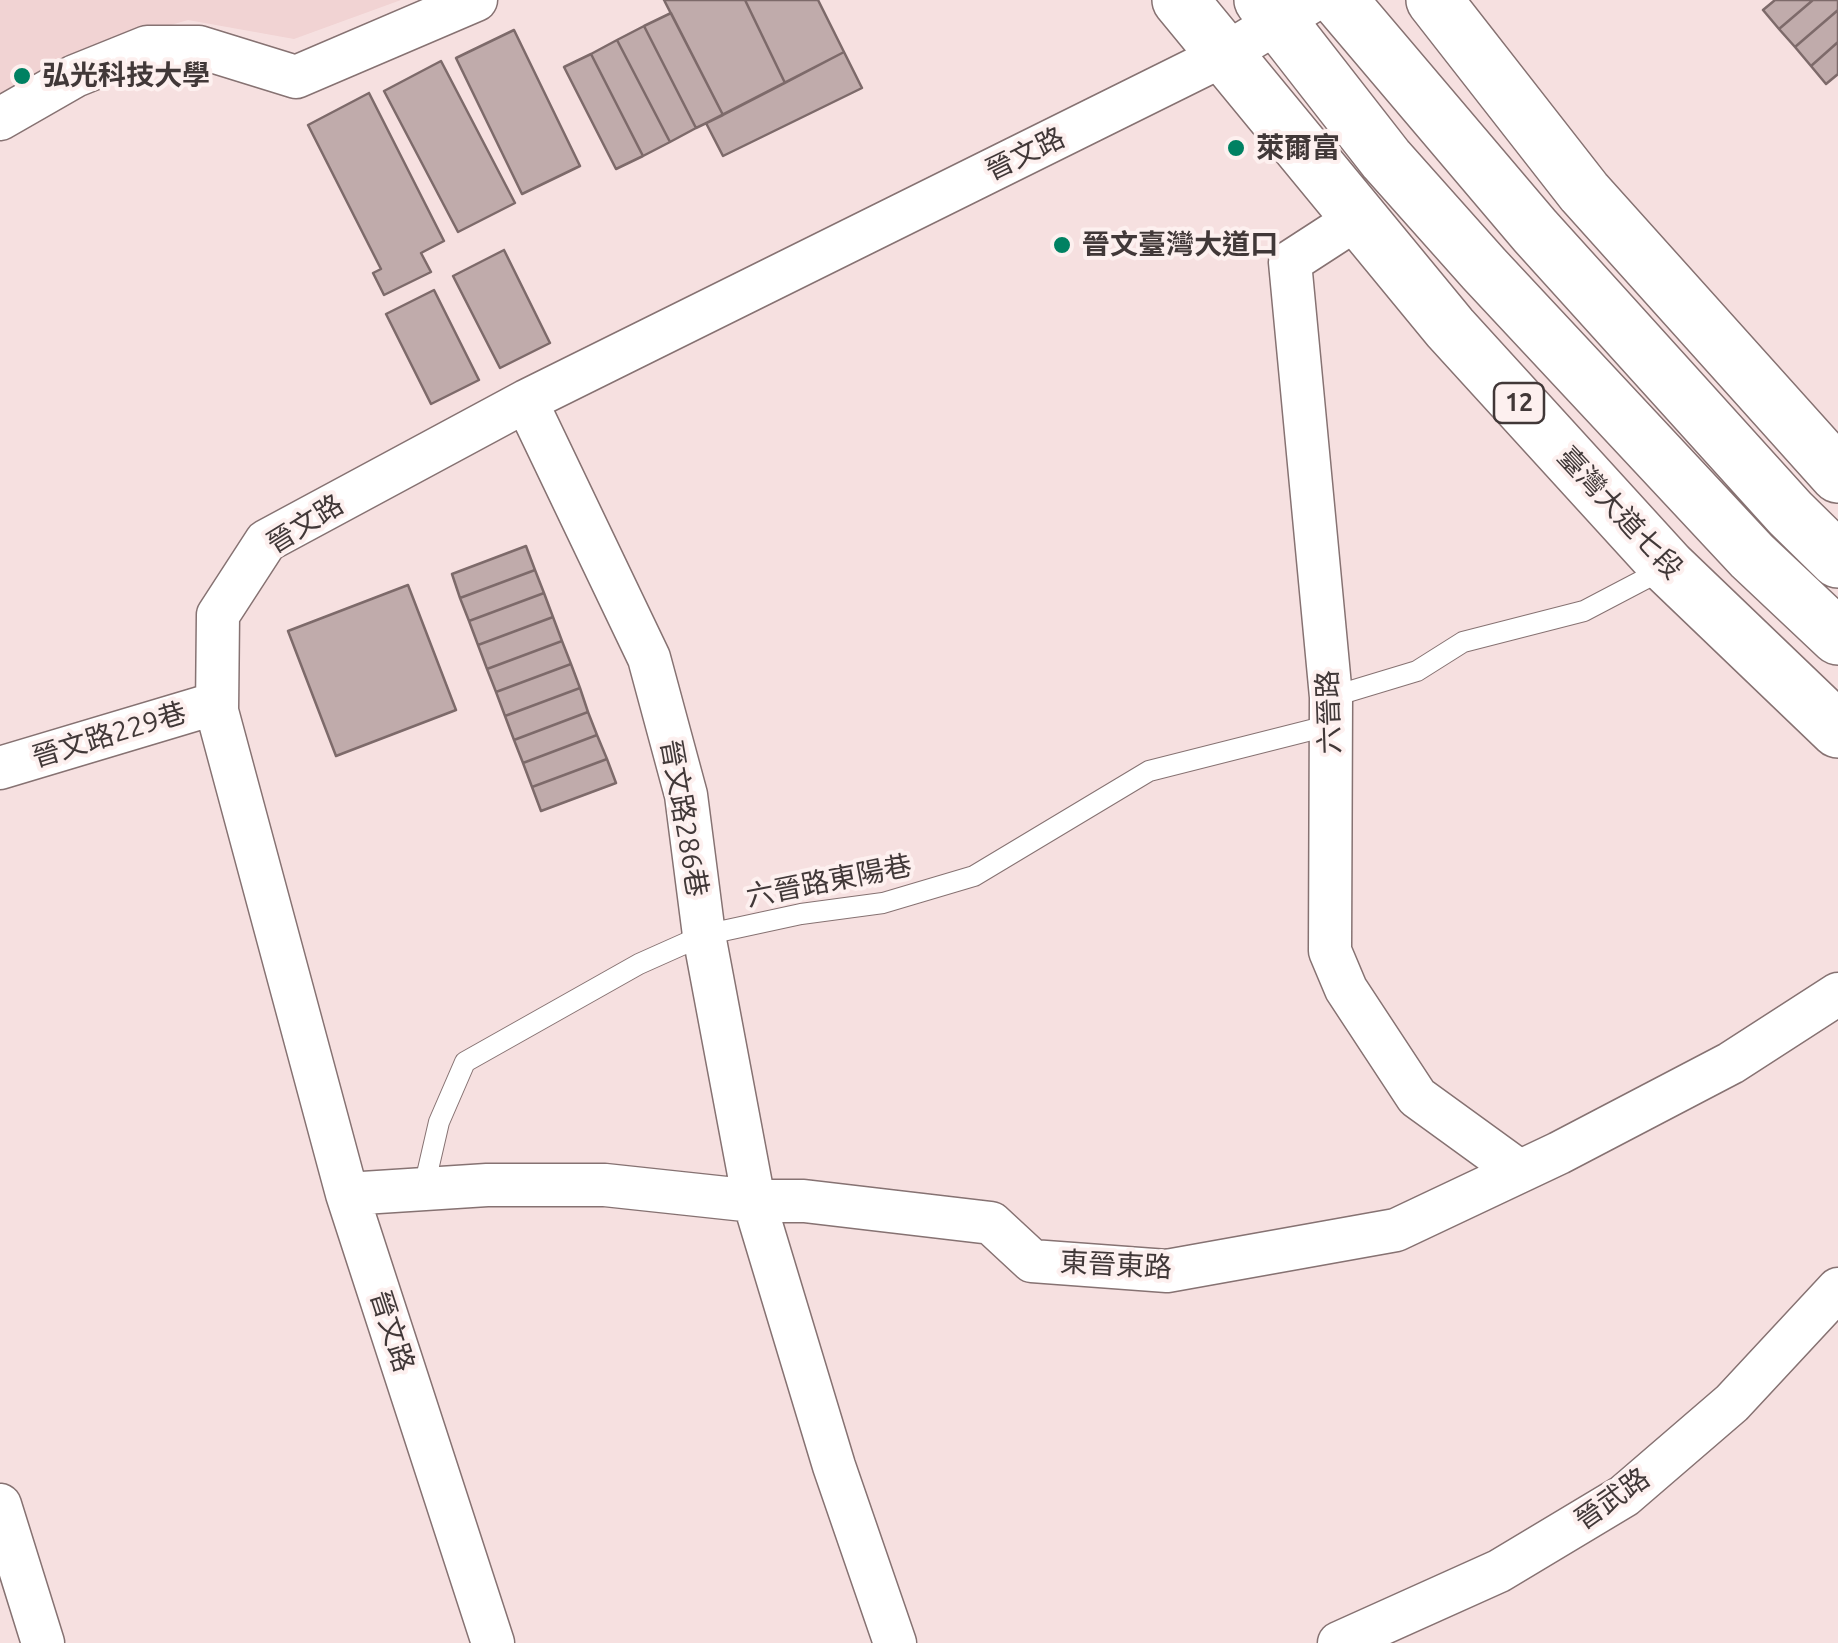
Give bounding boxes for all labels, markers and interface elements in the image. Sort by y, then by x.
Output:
place label: 弘光科技大學 [42,59,210,93]
marker: 弘光科技大學 [11,65,33,87]
street label: 晉文路 [980,120,1070,188]
place label: 萊爾富 [1256,131,1340,165]
marker: 萊爾富 [1225,137,1247,159]
place label: 晉文臺灣大道口 [1082,228,1278,262]
marker: 晉文臺灣大道口 [1051,234,1073,256]
road number: 12 [1494,383,1544,423]
street label: 臺灣大道七段 [1550,440,1690,586]
street label: 晉文路 [260,487,350,561]
street label: 六晉路 [1311,669,1347,755]
street label: 晉文路229巷 [28,696,190,774]
street label: 晉文路286巷 [654,737,714,899]
street label: 六晉路東陽巷 [743,848,915,914]
street label: 東晉東路 [1059,1245,1173,1285]
street label: 晉文路 [363,1286,421,1376]
street label: 晉武路 [1568,1461,1656,1537]

